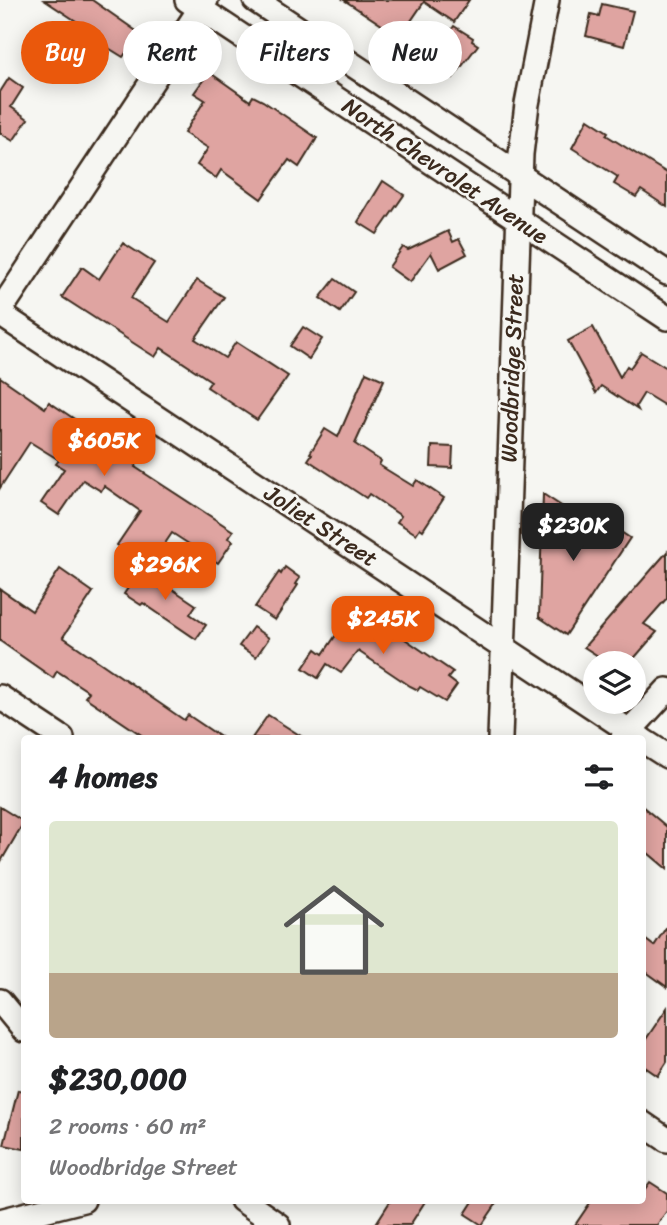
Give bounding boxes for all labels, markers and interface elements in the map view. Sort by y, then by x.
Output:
chip: Buy [21,21,109,84]
chip: Rent [123,21,222,84]
chip: Filters [236,21,354,84]
chip: New [368,21,462,84]
street label: North Chevrolet Avenue [333,86,557,256]
street label: Woodbridge Street [488,273,536,463]
pin: $605K [55,419,153,478]
text: $605K [68,420,140,461]
street label: Joliet Street [255,473,386,578]
pin: $230K [524,504,622,563]
text: $230K [538,505,608,546]
pin: $296K [116,542,214,602]
text: $296K [130,544,200,585]
pin: $245K [334,596,432,656]
text: $245K [347,598,419,639]
map controls [583,651,646,714]
button: layers [583,651,646,714]
text: 4 homes [49,750,157,804]
icon: filters [580,758,618,796]
icon: home [271,867,397,993]
text: $230,000 [49,1052,187,1106]
text: 2 rooms · 60 m² [49,1106,207,1147]
text: Woodbridge Street [49,1147,238,1188]

